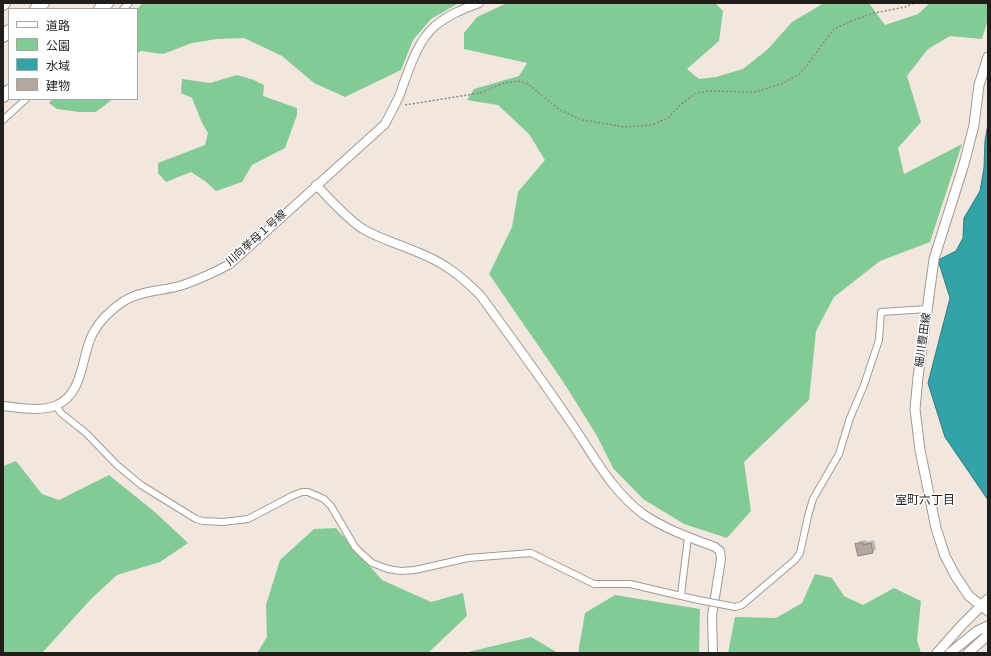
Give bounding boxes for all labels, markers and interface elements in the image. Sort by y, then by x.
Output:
legend [8,8,138,100]
text: 道路 [46,19,70,33]
text: 公園 [46,39,70,53]
text: 水域 [46,59,70,73]
text: 建物 [46,79,70,93]
street label: 川向挙母１号線 [223,207,289,269]
street label: 細川豊田線 [913,312,933,368]
district label: 室町六丁目 [895,493,955,507]

